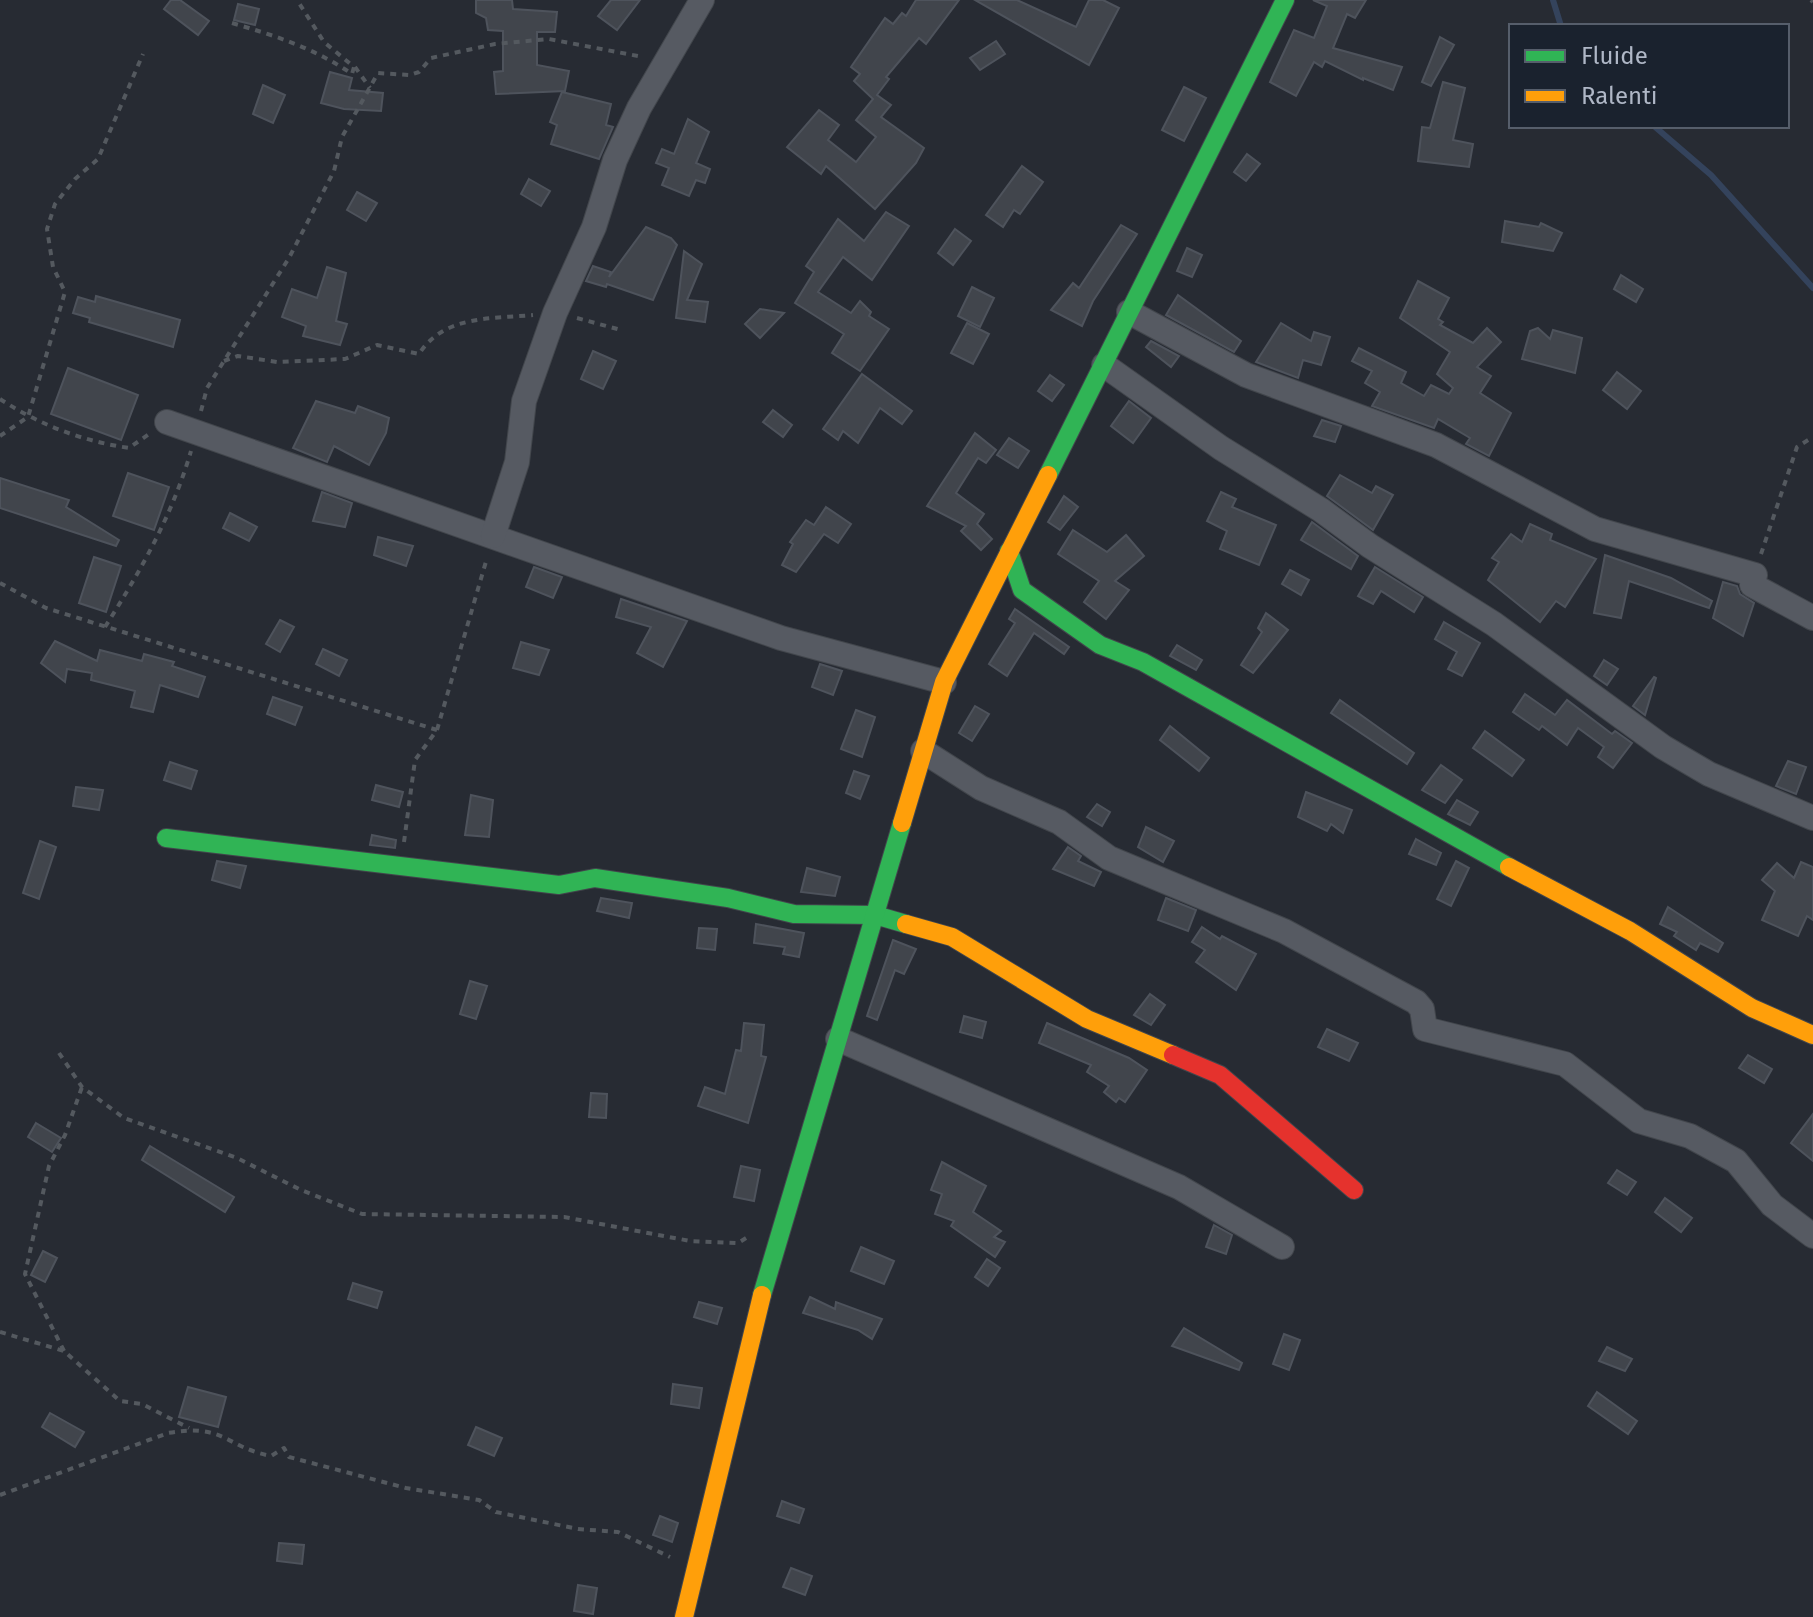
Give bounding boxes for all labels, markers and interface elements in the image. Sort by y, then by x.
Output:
legend [1509,24,1789,128]
text: Fluide [1581,42,1648,70]
text: Ralenti [1581,82,1658,110]

